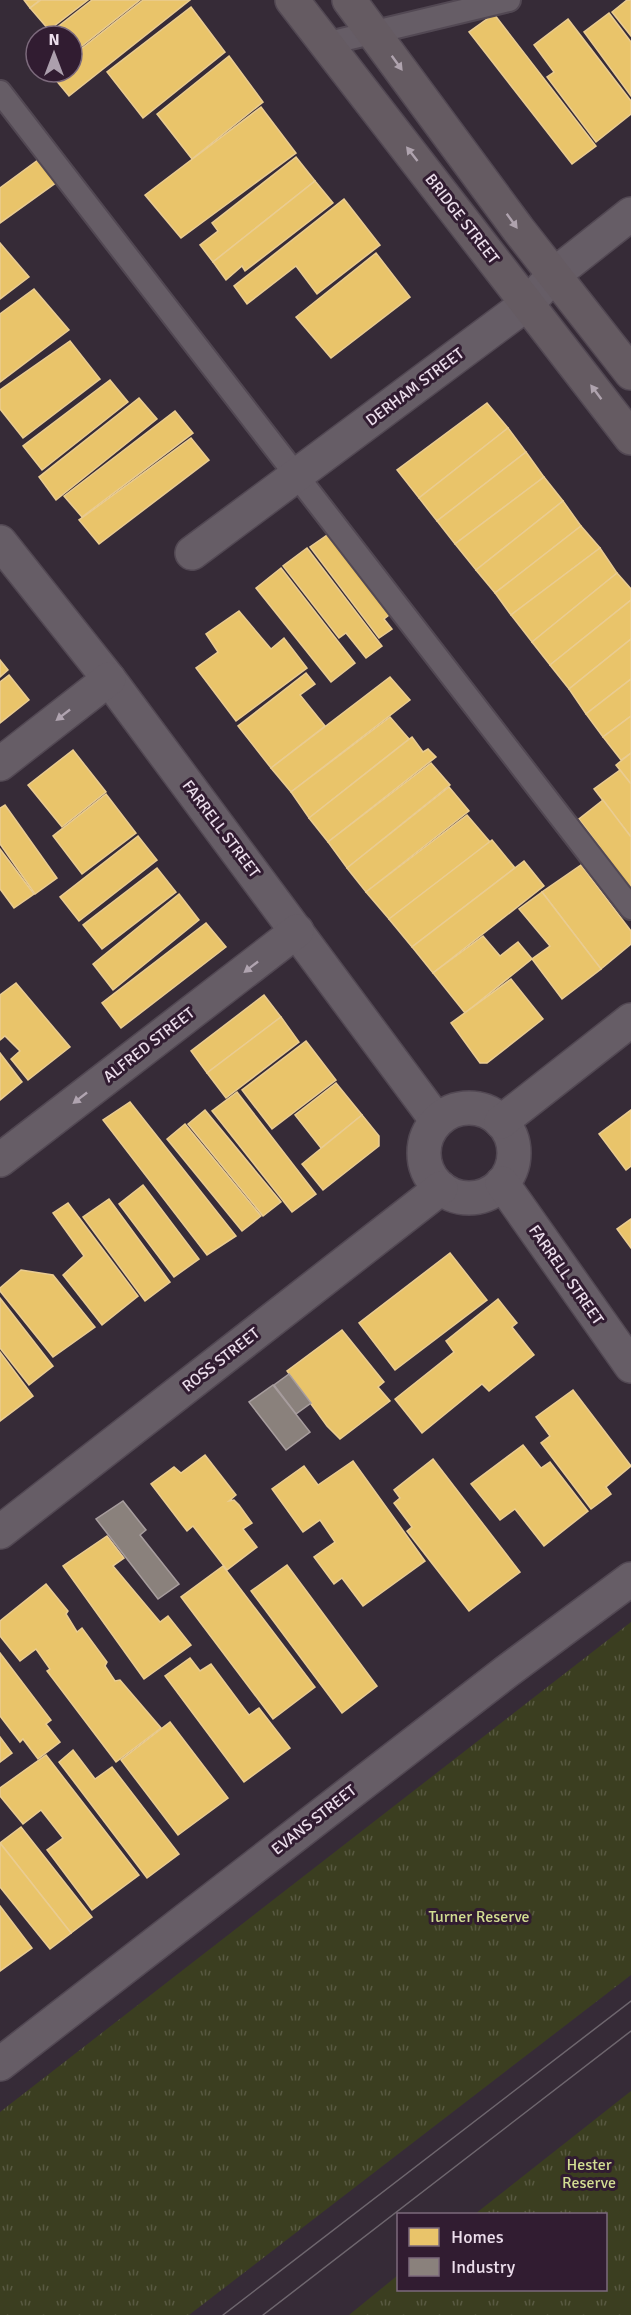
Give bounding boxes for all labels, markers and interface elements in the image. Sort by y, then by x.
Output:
north arrow [24,24,84,84]
text: N [48,30,60,50]
one-way arrow [390,56,402,71]
one-way arrow [406,147,418,162]
street label: BRIDGE STREET [421,170,504,268]
one-way arrow [506,212,518,228]
street label: DERHAM STREET [362,343,468,430]
one-way arrow [590,384,602,399]
one-way arrow [55,708,71,721]
street label: FARRELL STREET [178,776,264,882]
one-way arrow [243,960,259,973]
street label: ALFRED STREET [99,1003,199,1087]
one-way arrow [72,1092,88,1105]
street label: FARRELL STREET [524,1221,608,1329]
street label: ROSS STREET [178,1323,264,1397]
street label: EVANS STREET [267,1781,361,1859]
park label: Turner Reserve [428,1907,530,1927]
park label: Hester Reserve [562,2155,616,2193]
legend [397,2213,607,2291]
text: Homes [451,2226,504,2248]
text: Industry [451,2256,516,2278]

